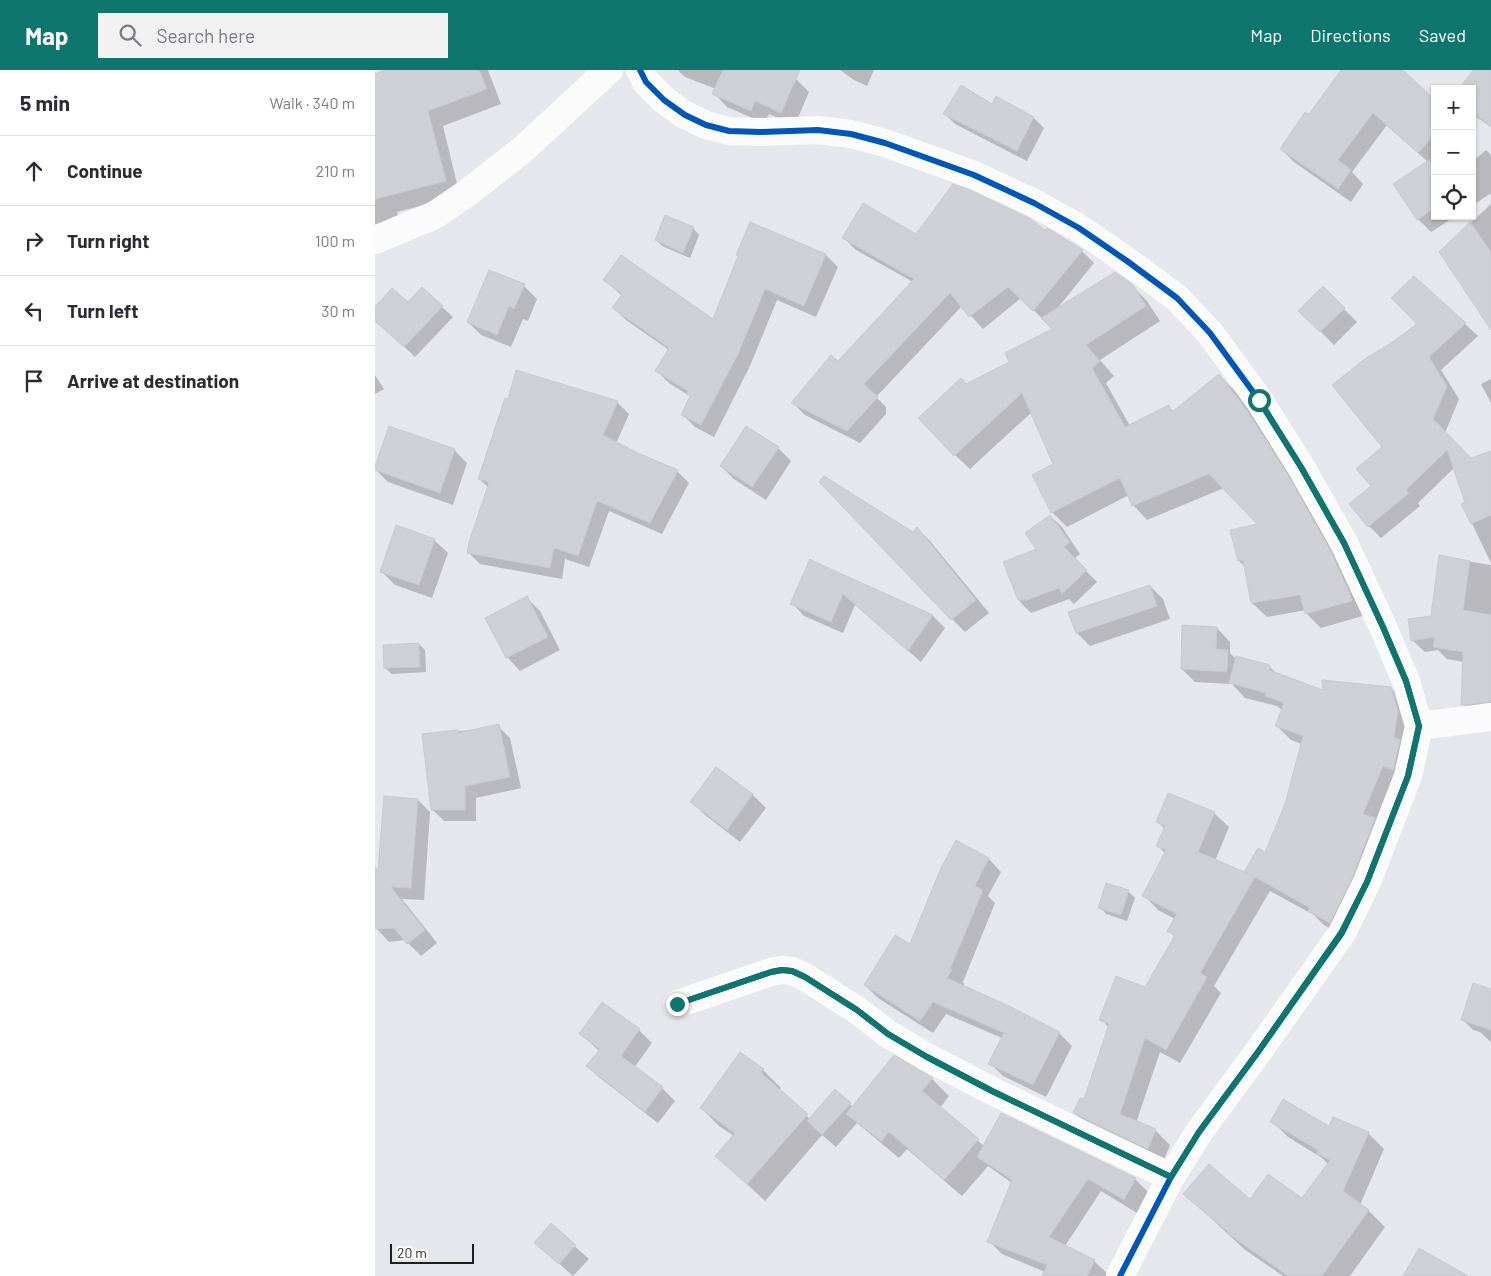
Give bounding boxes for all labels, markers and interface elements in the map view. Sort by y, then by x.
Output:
search box [98,13,448,58]
text: Map [25,21,68,50]
icon: search [116,21,144,49]
text: Search here [156,24,255,47]
text: Map [1250,24,1282,46]
text: Directions [1310,24,1391,46]
text: Saved [1419,24,1466,46]
map controls [1431,85,1476,220]
button: + [1431,85,1476,130]
text: 5 min [20,90,70,115]
text: Walk · 340 m [270,93,355,112]
button: − [1431,130,1476,175]
icon: ahead [20,157,48,185]
text: Continue [67,159,143,182]
text: 210 m [316,161,355,180]
button: locate [1431,175,1476,220]
icon: right [20,227,48,255]
text: Turn right [67,229,149,252]
text: 100 m [315,231,355,250]
icon: left [20,297,48,325]
text: Turn left [67,299,138,322]
text: 30 m [321,301,355,320]
icon: arrive [20,367,48,395]
text: Arrive at destination [67,369,239,392]
route start [1248,389,1271,412]
route end [666,993,689,1016]
scale bar [390,1241,474,1264]
text: 20 m [397,1244,427,1261]

